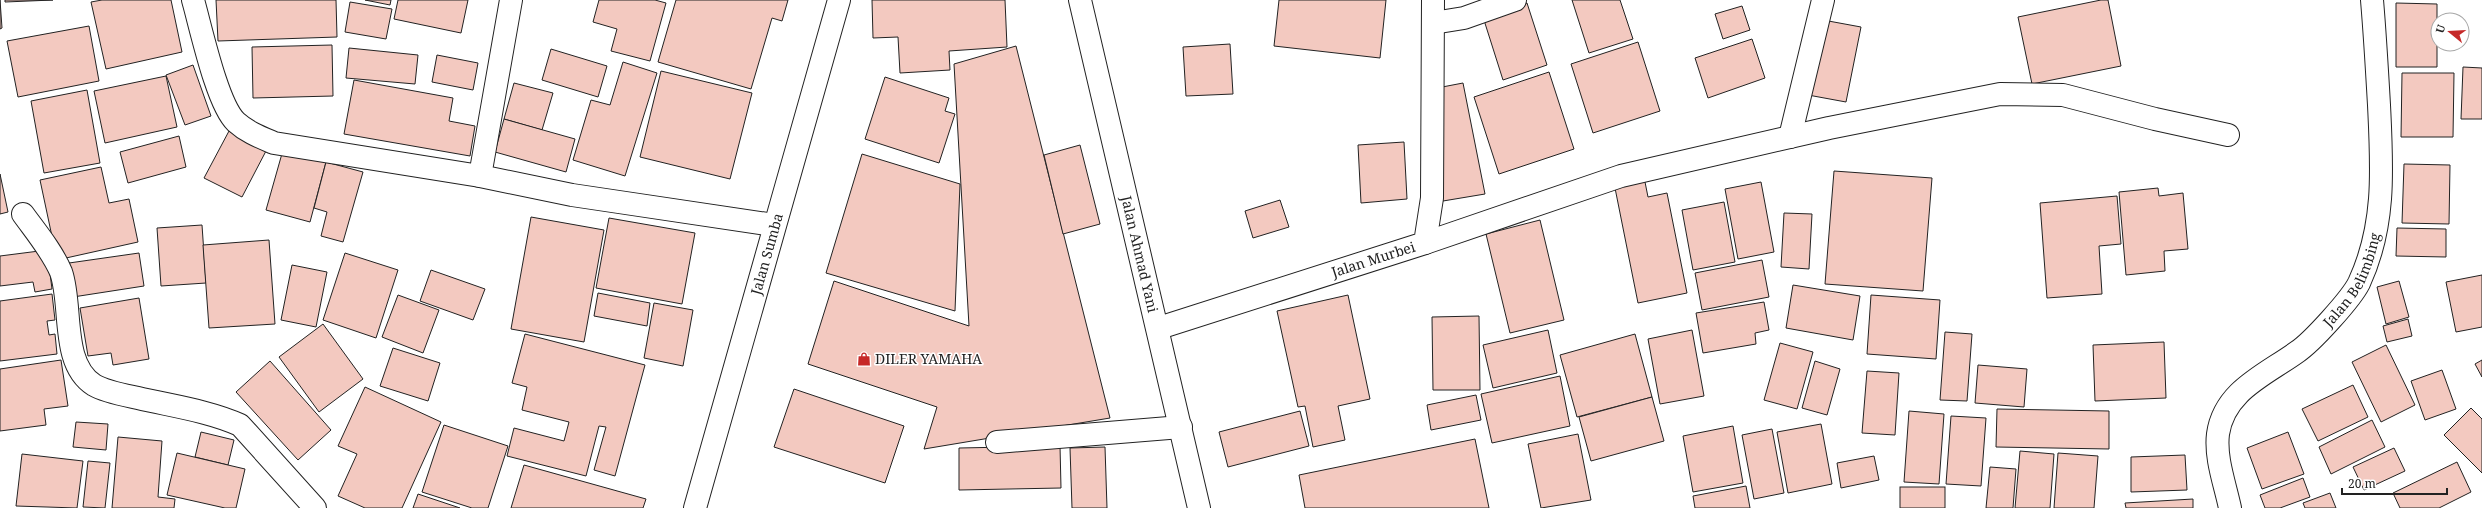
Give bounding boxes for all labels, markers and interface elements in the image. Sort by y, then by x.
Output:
north arrow [2430,12,2470,52]
text: U [2432,22,2449,35]
street label: Jalan Ahmad Yani [1117,193,1163,315]
street label: Jalan Sumba [746,211,787,298]
street label: Jalan Belimbing [2318,230,2384,332]
street label: Jalan Murbei [1328,237,1418,282]
place label: DILER YAMAHA [875,349,982,368]
shop icon: DILER YAMAHA [856,351,872,367]
scale bar [2342,470,2447,496]
text: 20 m [2348,475,2376,492]

